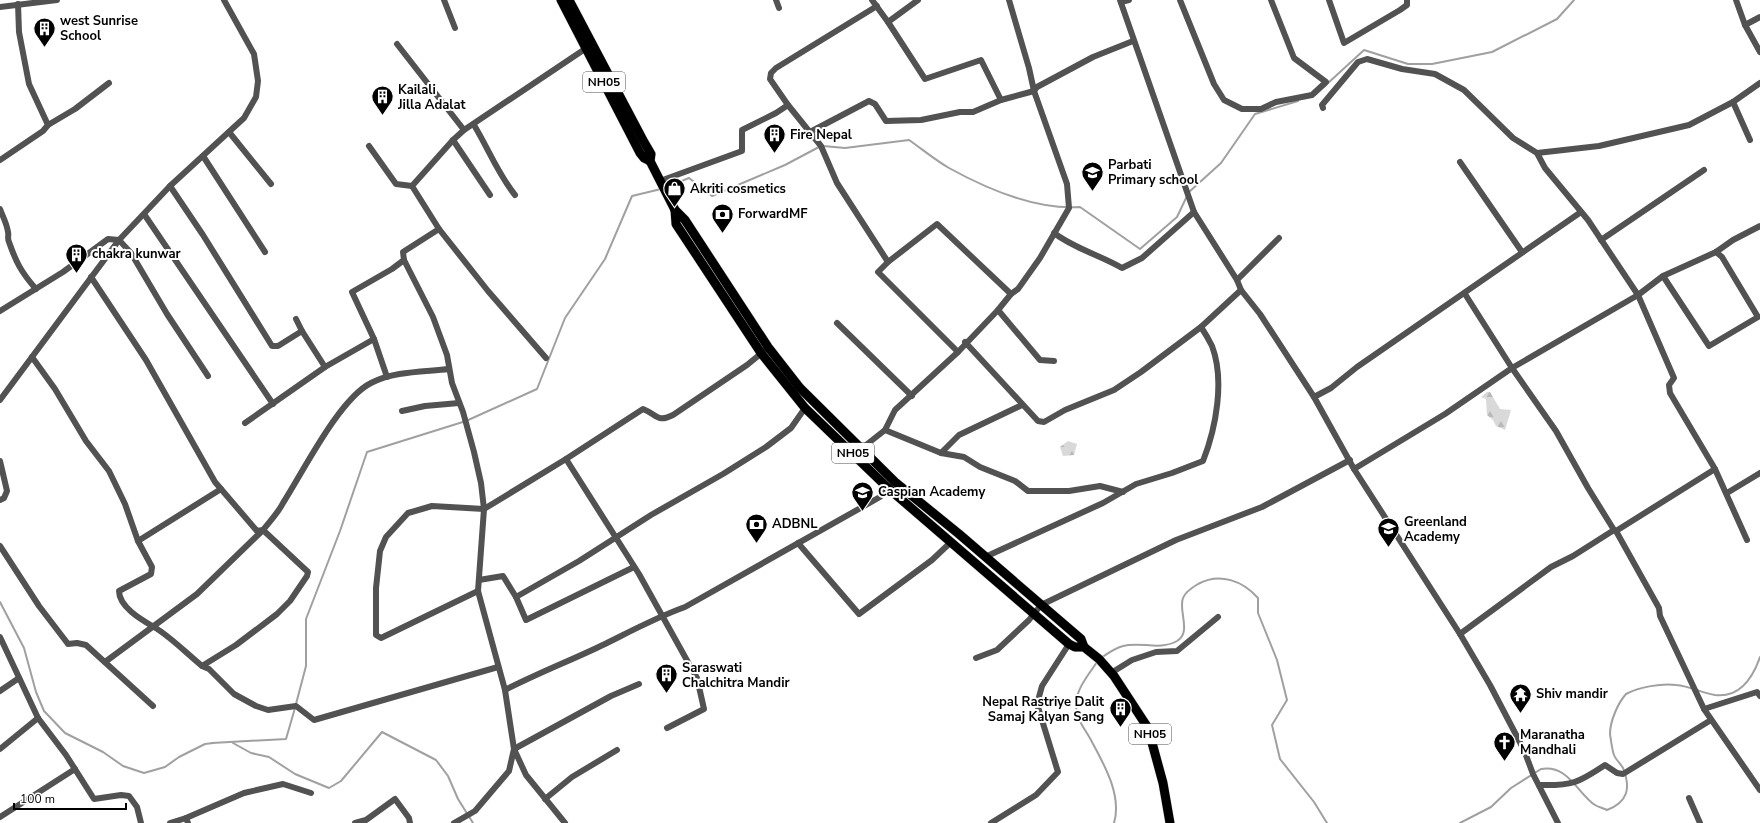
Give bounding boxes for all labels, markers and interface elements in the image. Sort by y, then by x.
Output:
place label: west Sunrise School [60,12,138,45]
building icon: west Sunrise School [31,15,57,48]
road number: NH05 [583,72,625,92]
place label: Kailali Jilla Adalat [397,81,467,114]
building icon: Kailali Jilla Adalat [369,84,395,117]
building icon: Fire Nepal [762,122,788,155]
place label: Fire Nepal [790,126,853,144]
place label: Parbati Primary school [1108,156,1199,189]
school or university icon: Parbati Primary school [1079,159,1105,192]
shop icon: Akriti cosmetics [661,176,687,209]
place label: Akriti cosmetics [690,180,786,198]
bank icon: ForwardMF [709,201,735,234]
place label: ForwardMF [738,205,808,223]
building icon: chakra kunwar [64,241,90,274]
place label: chakra kunwar [92,245,182,263]
road number: NH05 [832,443,874,463]
school or university icon: Caspian Academy [849,479,875,512]
place label: Caspian Academy [878,483,985,501]
bank icon: ADBNL [743,511,769,544]
place label: Greenland Academy [1404,513,1467,546]
place label: ADBNL [772,515,818,533]
school or university icon: Greenland Academy [1375,516,1401,549]
place label: Saraswati Chalchitra Mandir [682,659,790,692]
building icon: Saraswati Chalchitra Mandir [654,662,680,695]
temple icon: Shiv mandir [1507,681,1533,714]
place label: Shiv mandir [1536,685,1609,703]
place label: Nepal Rastriye Dalit Samaj Kalyan Sang [982,693,1105,726]
building icon: Nepal Rastriye Dalit Samaj Kalyan Sang [1107,696,1133,729]
road number: NH05 [1129,724,1171,744]
place label: Maranatha Mandhali [1520,726,1585,759]
church icon: Maranatha Mandhali [1492,729,1518,762]
scale bar [14,785,126,811]
text: 100 m [20,791,55,807]

